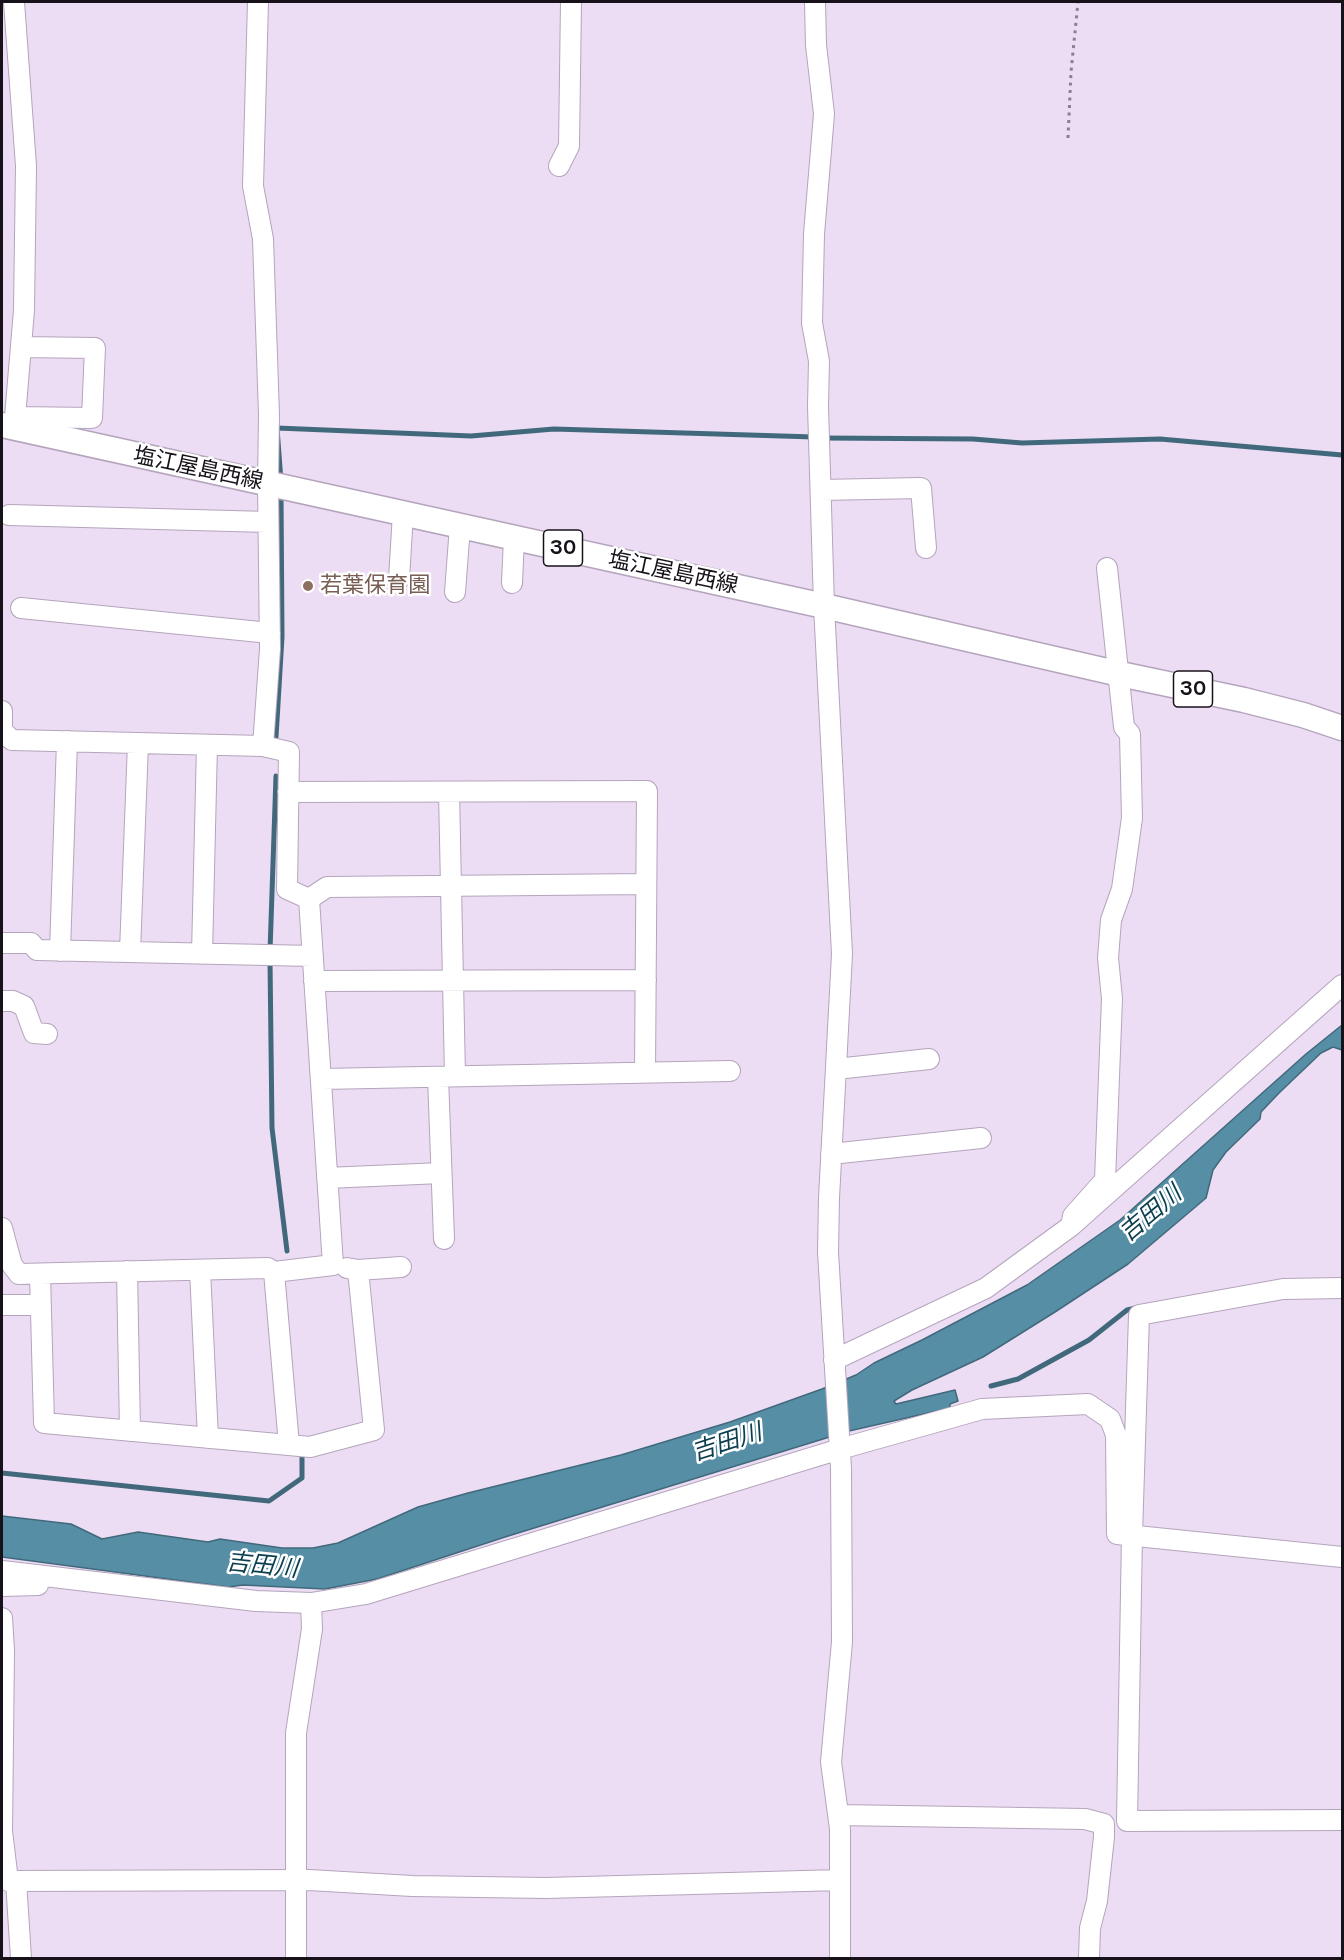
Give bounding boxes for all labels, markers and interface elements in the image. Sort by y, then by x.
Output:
street label: 塩江屋島西線 [131,442,265,496]
road number: 30 [544,530,582,566]
street label: 塩江屋島西線 [606,546,740,600]
place label: 若葉保育園 [320,573,430,599]
marker: 若葉保育園 [301,579,315,593]
road number: 30 [1174,671,1212,707]
water label: 吉田川 [1114,1180,1188,1248]
water label: 吉田川 [688,1418,766,1468]
water label: 吉田川 [225,1548,299,1584]

